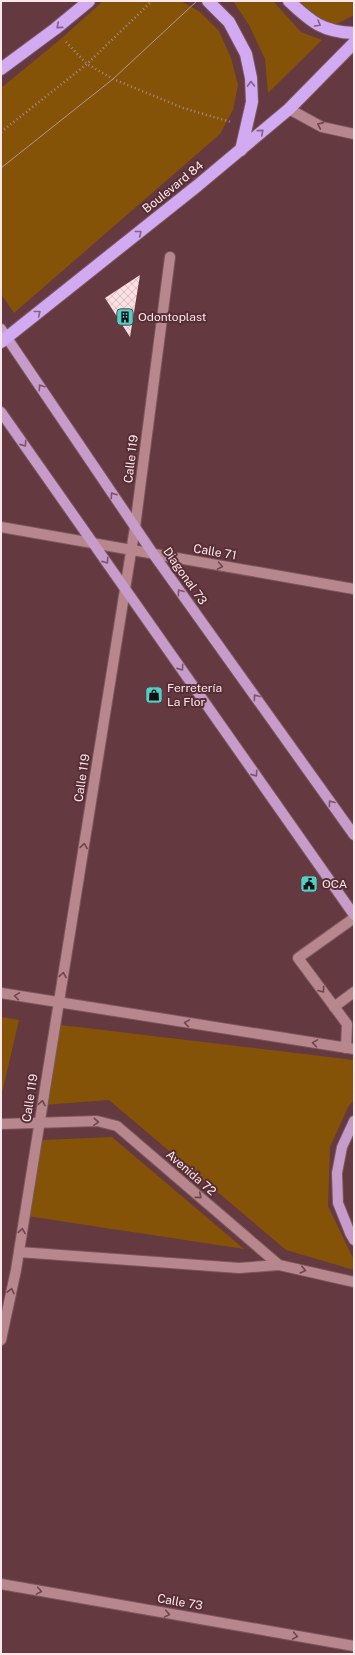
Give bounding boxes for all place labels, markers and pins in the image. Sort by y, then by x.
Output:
building icon: Odontoplast [115,307,135,327]
place label: Odontoplast [138,310,207,324]
place label: Ferretería La Flor [167,681,222,709]
shop icon: Ferretería La Flor [144,685,164,705]
public building icon: OCA [299,874,319,894]
place label: OCA [322,877,348,891]

